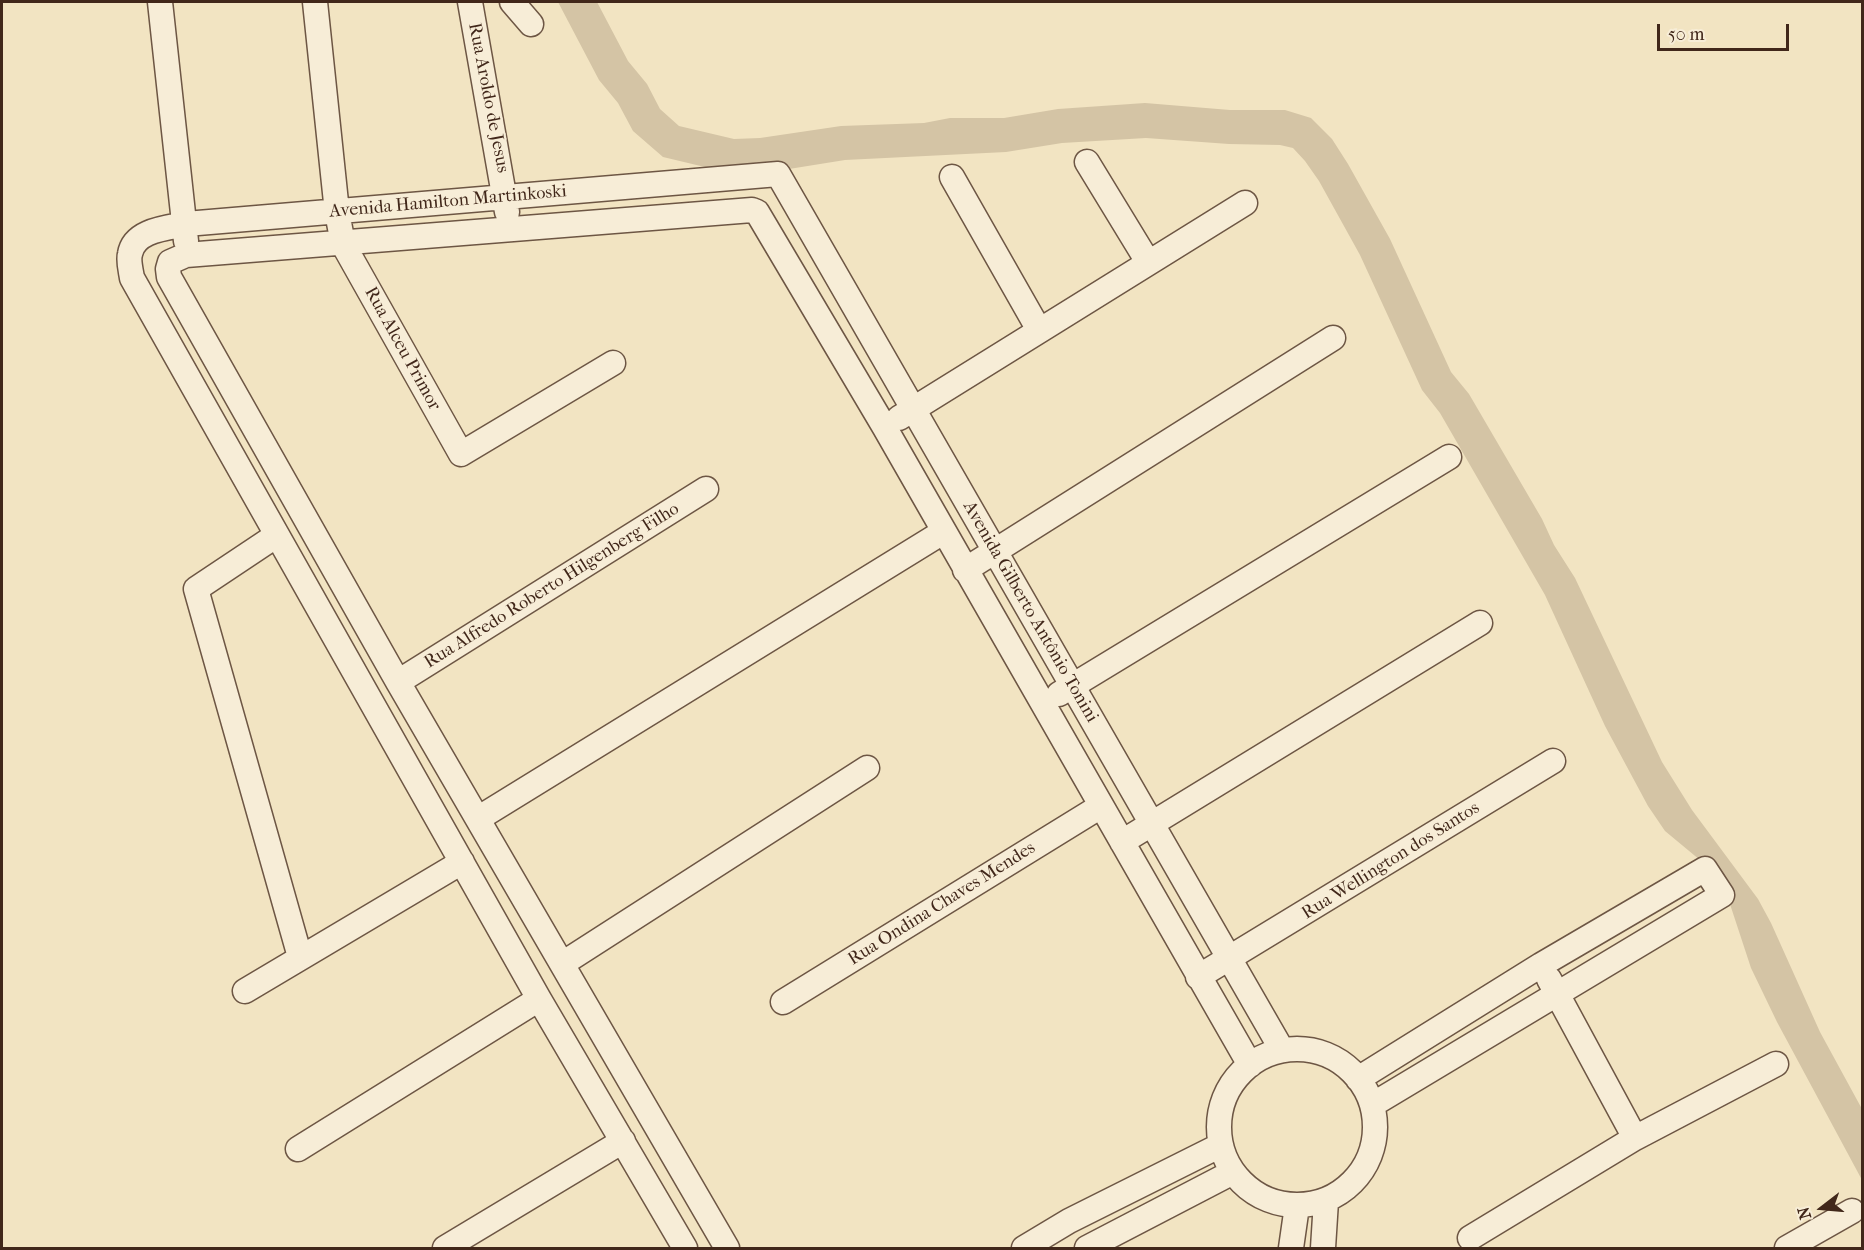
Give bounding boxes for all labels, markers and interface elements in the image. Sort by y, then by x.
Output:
scale bar [1660,12,1792,50]
street label: Rua Aroldo de Jesus [463,21,513,175]
text: 50 m [1668,24,1704,45]
street label: Avenida Hamilton Martinkoski [329,181,567,223]
street label: Rua Alceu Primor [359,283,445,415]
street label: Rua Alfredo Roberto Hilgenberg Filho [421,498,683,674]
street label: Avenida Gilberto Antônio Tonini [958,498,1102,726]
street label: Rua Wellington dos Santos [1298,797,1484,925]
street label: Rua Ondina Chaves Mendes [844,837,1040,971]
north arrow [1792,1178,1852,1238]
text: N [1793,1205,1815,1222]

